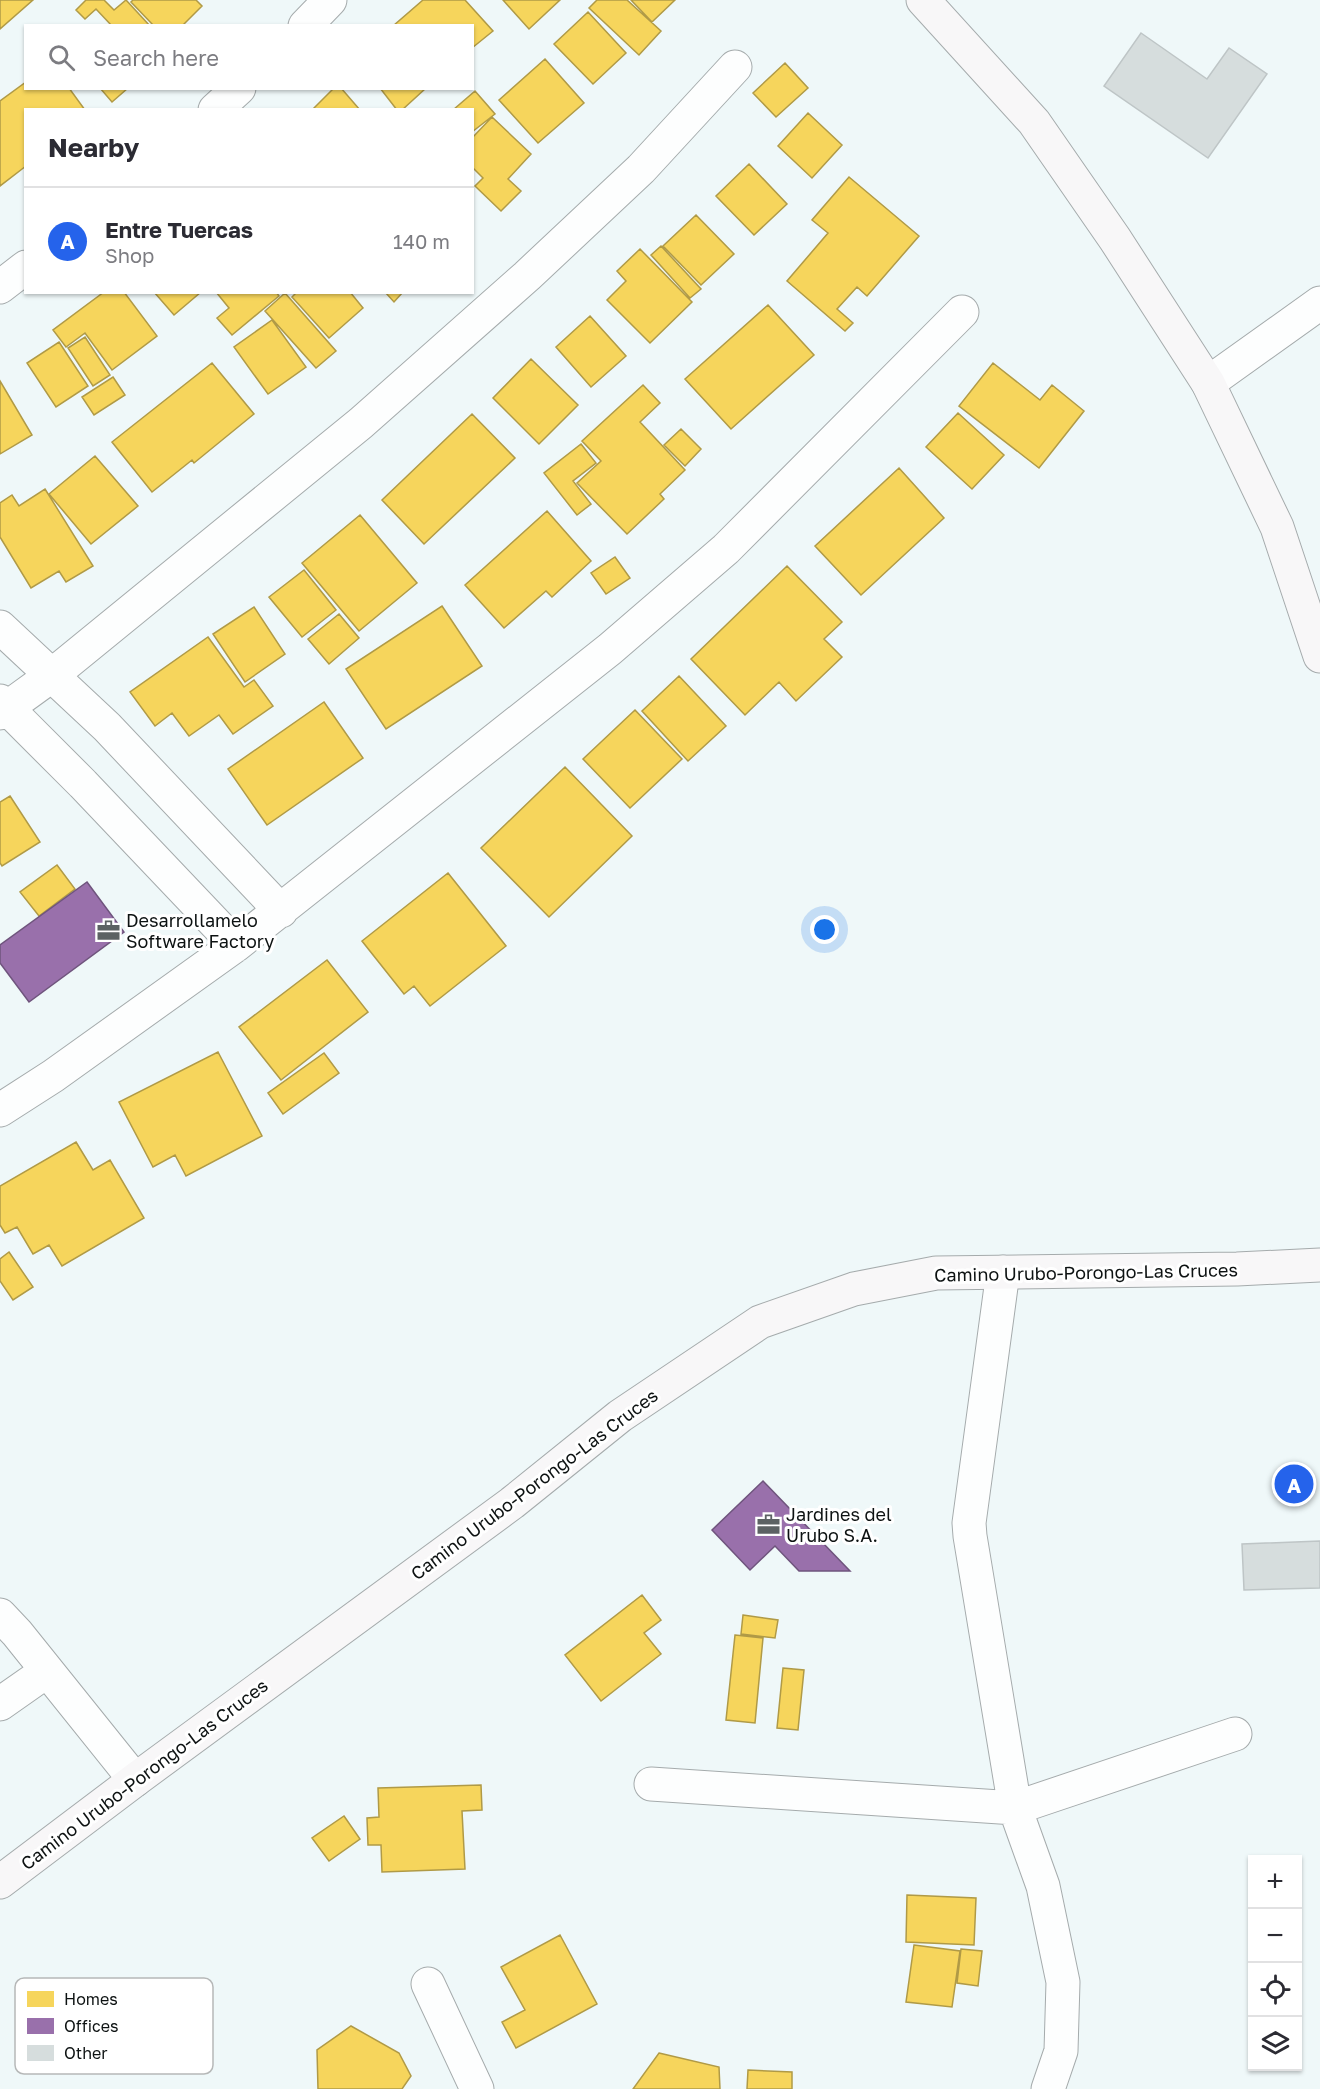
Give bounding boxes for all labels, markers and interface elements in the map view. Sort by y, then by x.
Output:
search box [24,24,474,90]
icon: search [45,41,78,74]
text: Search here [93,44,219,71]
text: Nearby [48,132,139,163]
text: Entre Tuercas [105,216,253,243]
text: A [60,229,75,253]
text: 140 m [393,229,450,253]
text: Shop [105,243,154,267]
place label: Desarrollamelo Software Factory [126,909,274,952]
your location [810,915,839,944]
office icon: Desarrollamelo Software Factory [95,917,121,943]
street label: Camino Urubo-Porongo-Las Cruces [934,1258,1238,1286]
street label: Camino Urubo-Porongo-Las Cruces [406,1384,662,1584]
pin: A [1274,1462,1314,1506]
place label: Jardines del Urubo S.A. [786,1503,892,1546]
office icon: Jardines del Urubo S.A. [755,1511,781,1537]
street label: Camino Urubo-Porongo-Las Cruces [16,1674,272,1874]
map controls [1248,1855,1302,2071]
button: + [1248,1855,1302,1909]
button: − [1248,1909,1302,1963]
button: locate [1248,1963,1302,2017]
legend [15,1978,213,2074]
text: Homes [64,1989,118,2009]
text: Offices [64,2016,118,2036]
button: layers [1248,2017,1302,2071]
text: Other [64,2043,108,2063]

